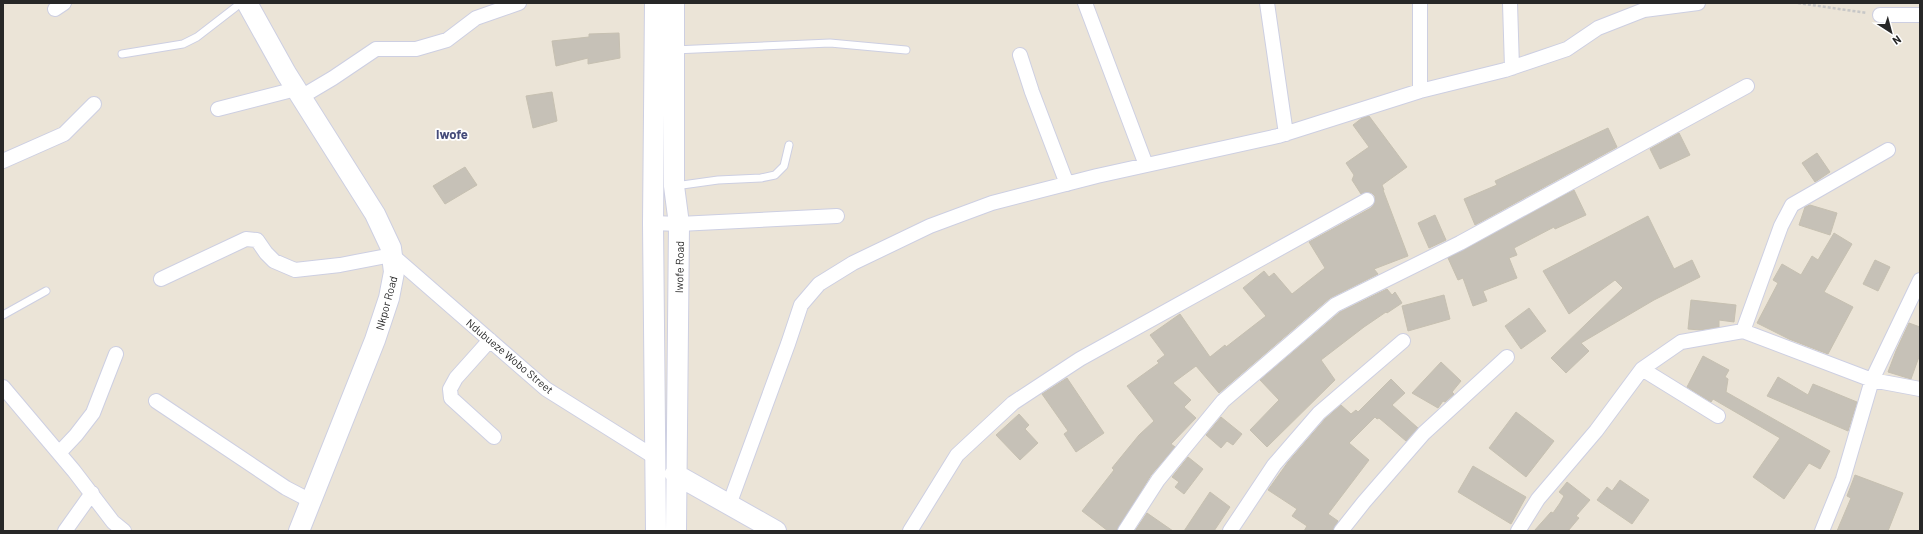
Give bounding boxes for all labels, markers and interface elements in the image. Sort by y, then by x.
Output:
north arrow [1871,12,1911,52]
text: N [1890,33,1904,48]
district label: Iwofe [436,126,468,142]
street label: Iwofe Road [672,241,686,293]
street label: Nkpor Road [373,275,399,331]
street label: Ndubueze Wobo Street [464,316,556,396]

